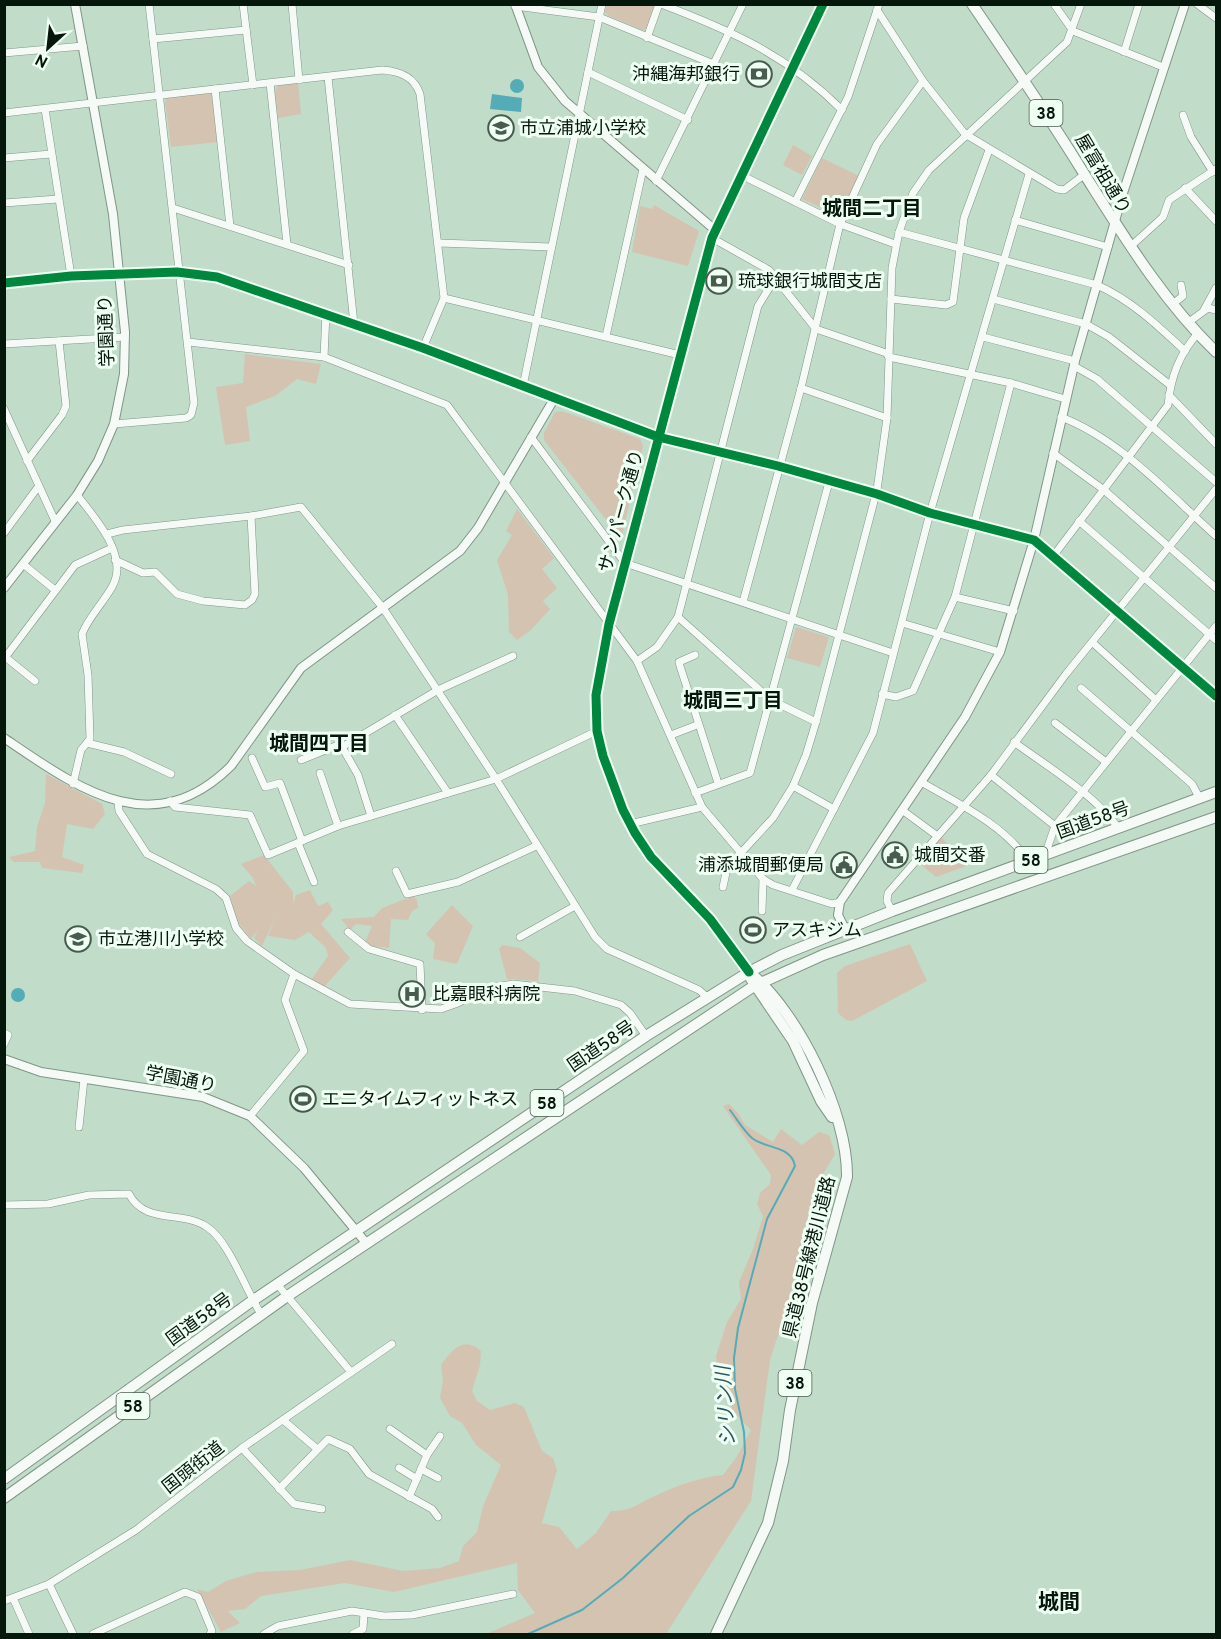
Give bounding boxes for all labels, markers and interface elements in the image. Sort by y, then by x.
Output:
north arrow [18,18,78,78]
text: N [32,48,52,71]
bank icon: 沖縄海邦銀行 [744,59,774,89]
place label: 沖縄海邦銀行 [632,64,740,87]
road number: 38 [1030,100,1062,126]
school or university icon: 市立浦城小学校 [486,113,516,143]
place label: 市立浦城小学校 [520,118,646,141]
street label: 屋富祖通り [1069,130,1135,219]
district label: 城間二丁目 [822,197,922,223]
bank icon: 琉球銀行城間支店 [704,266,734,296]
place label: 琉球銀行城間支店 [738,271,882,294]
street label: 学園通り [95,295,120,367]
street label: サンパーク通り [595,448,650,575]
district label: 城間三丁目 [683,689,783,715]
district label: 城間四丁目 [269,732,369,758]
street label: 国道58号 [1054,798,1133,845]
public building icon: 城間交番 [880,840,910,870]
place label: 城間交番 [914,845,986,868]
road number: 58 [1014,847,1048,873]
public building icon: 浦添城間郵便局 [829,850,859,880]
place label: 浦添城間郵便局 [698,855,824,878]
sports icon: アスキジム [738,915,768,945]
place label: アスキジム [772,920,862,943]
school or university icon: 市立港川小学校 [63,924,93,954]
place label: 市立港川小学校 [98,929,224,952]
hospital icon: 比嘉眼科病院 [397,979,427,1009]
place label: 比嘉眼科病院 [432,984,540,1007]
street label: 国道58号 [564,1016,640,1078]
street label: 学園通り [143,1062,218,1099]
sports icon: エニタイムフィットネス [288,1084,318,1114]
place label: エニタイムフィットネス [322,1089,518,1112]
road number: 58 [530,1090,564,1116]
street label: 県道38号線港川道路 [779,1174,842,1341]
street label: 国道58号 [162,1289,237,1352]
water label: シリン川 [711,1363,743,1447]
road number: 38 [778,1370,812,1396]
road number: 58 [116,1393,150,1419]
street label: 国頭街道 [158,1437,229,1499]
district label: 城間 [1038,1590,1080,1617]

